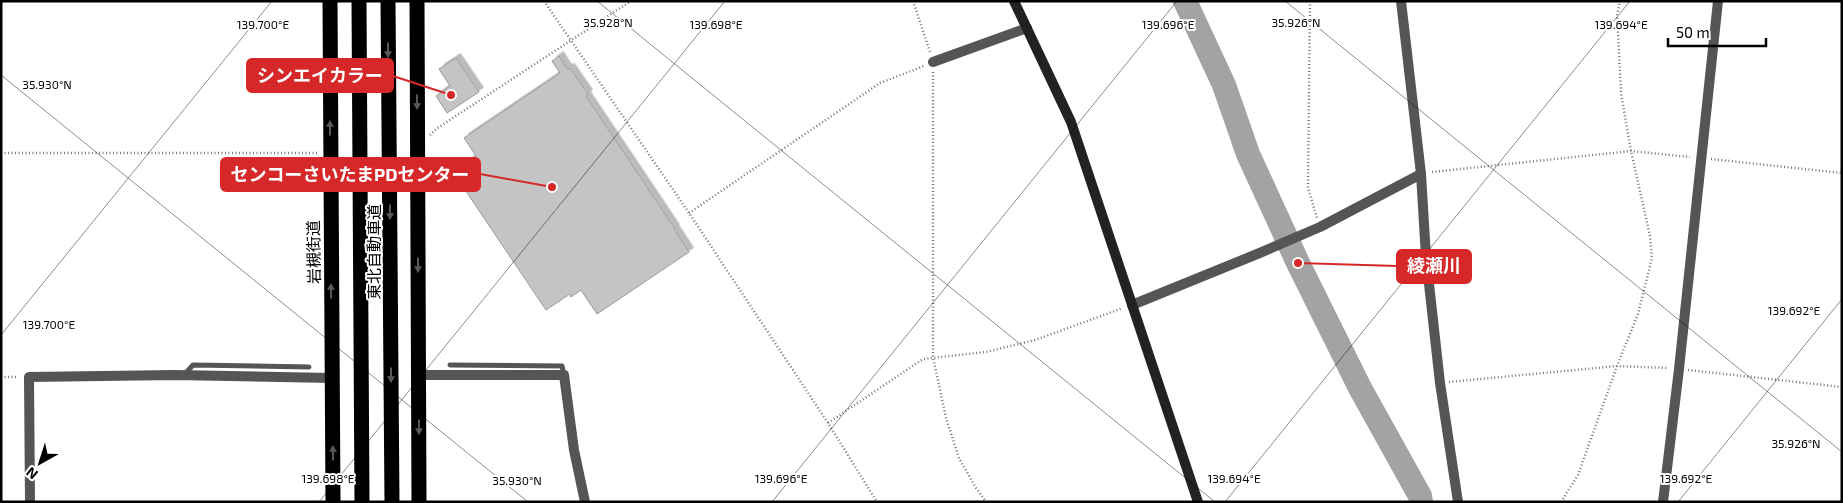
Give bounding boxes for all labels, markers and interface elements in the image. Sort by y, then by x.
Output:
text: 35.928°N [583,15,633,29]
text: 35.926°N [1271,15,1321,29]
scale bar [1668,15,1766,47]
text: 139.700°E [237,17,289,31]
text: 139.698°E [689,17,743,31]
text: 139.696°E [1142,17,1195,31]
text: 139.694°E [1594,17,1648,31]
text: 50 m [1676,23,1710,41]
one-way arrow [384,42,392,58]
callout: シンエイカラー [247,59,393,92]
text: シンエイカラー [257,64,383,86]
text: 35.930°N [22,77,72,91]
one-way arrow [414,95,422,111]
one-way arrow [326,120,334,136]
callout: センコーさいたまPDセンター [221,158,480,191]
text: センコーさいたまPDセンター [231,163,469,185]
street label: 東北自動車道 [364,204,383,300]
one-way arrow [386,205,394,221]
street label: 岩槻街道 [303,220,323,284]
callout: 綾瀬川 [1397,250,1471,283]
text: 綾瀬川 [1407,254,1461,276]
one-way arrow [414,257,422,273]
one-way arrow [327,282,335,298]
text: 139.692°E [1768,303,1821,317]
text: 139.700°E [23,317,75,331]
one-way arrow [387,367,395,383]
one-way arrow [415,420,423,436]
text: 35.926°N [1771,436,1821,450]
north arrow [15,438,65,488]
one-way arrow [329,445,337,461]
text: N [22,464,41,483]
text: 139.698°E [301,471,355,485]
text: 139.696°E [755,471,808,485]
text: 139.694°E [1207,471,1261,485]
text: 139.692°E [1660,471,1713,485]
text: 35.930°N [492,473,542,487]

